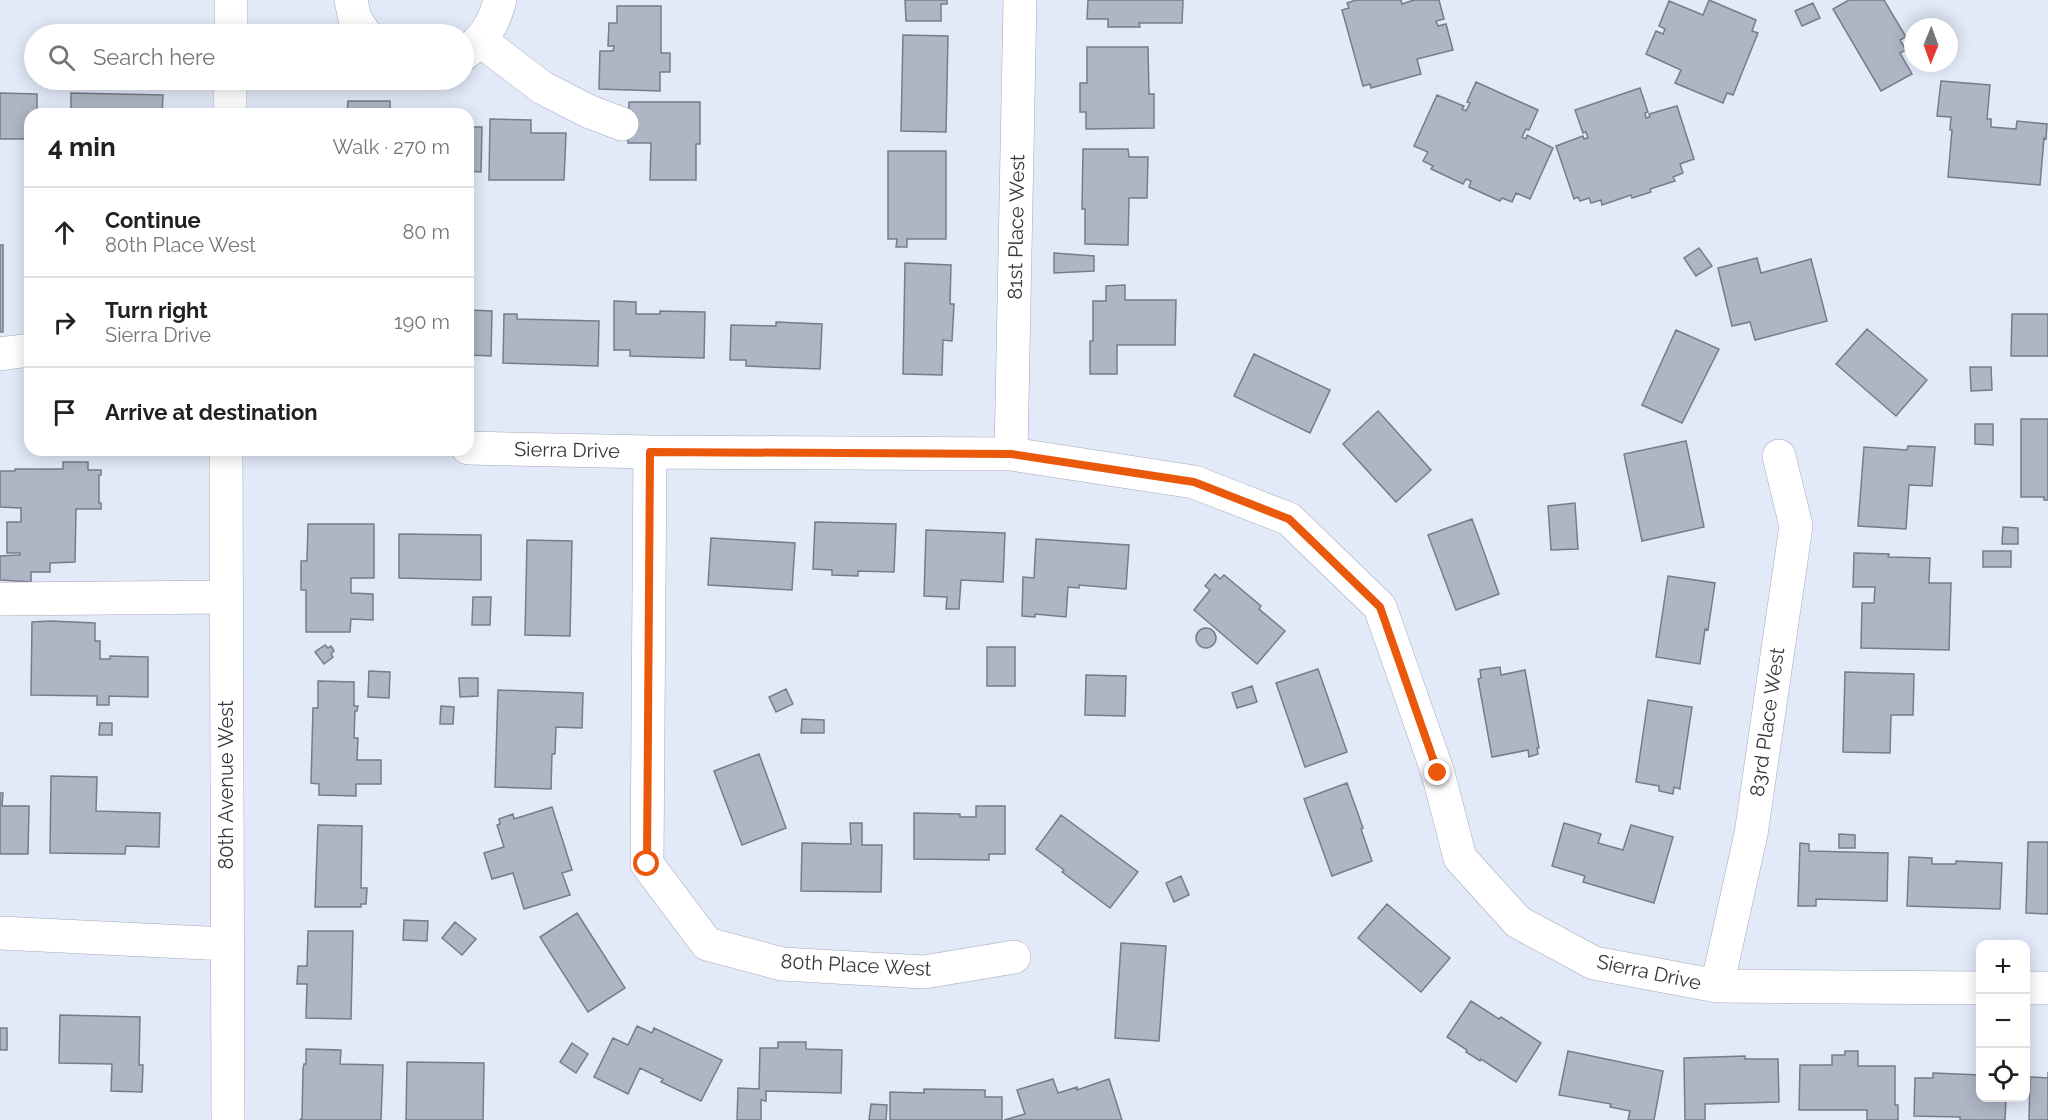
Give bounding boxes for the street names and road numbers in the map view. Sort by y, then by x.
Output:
street label: 81st Place West [1003,154,1029,300]
street label: Sierra Drive [514,437,620,463]
street label: 83rd Place West [1745,646,1789,798]
street label: 80th Avenue West [214,700,238,870]
street label: 80th Place West [780,949,932,981]
street label: Sierra Drive [1595,949,1704,995]

